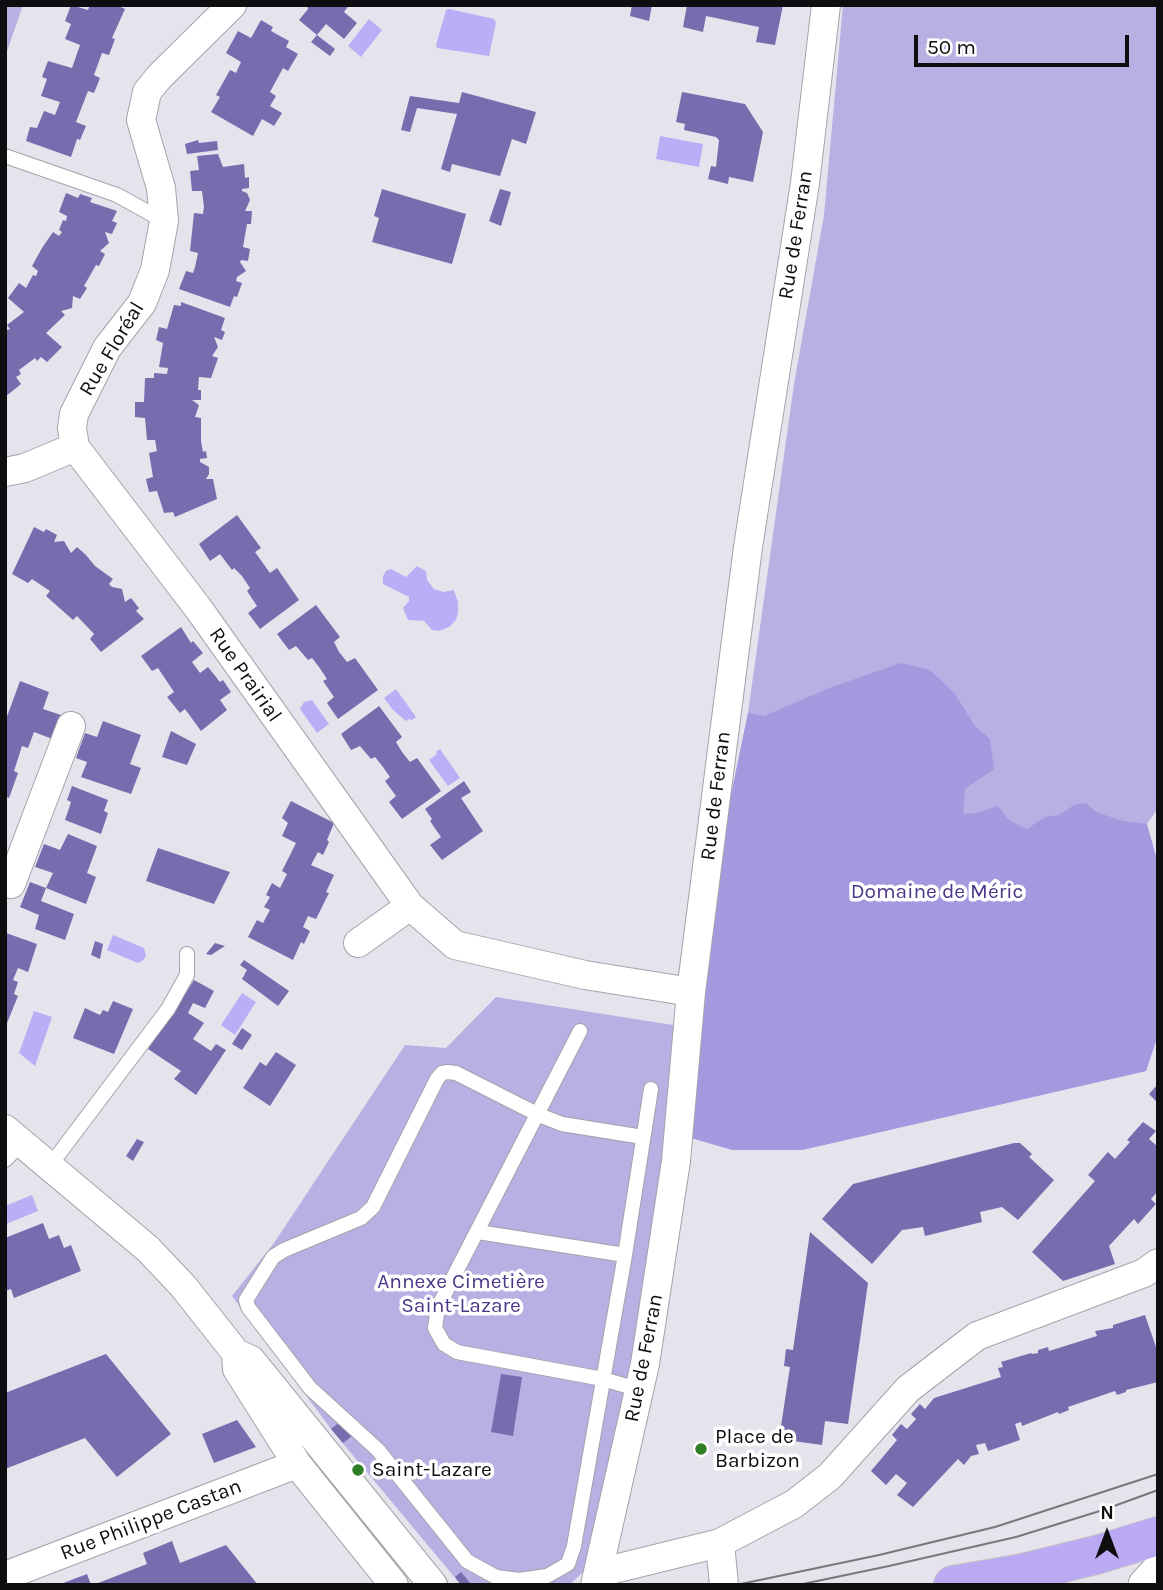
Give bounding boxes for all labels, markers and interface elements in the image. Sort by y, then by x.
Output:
scale bar [918,21,1133,65]
text: 50 m [927,35,976,59]
street label: Rue de Ferran [773,169,819,301]
street label: Rue Floréal [74,297,150,401]
street label: Rue Prairial [203,623,287,727]
street label: Rue de Ferran [696,730,736,862]
park label: Domaine de Méric [851,879,1023,905]
park label: Annexe Cimetière Saint-Lazare [377,1269,545,1319]
street label: Rue de Ferran [619,1292,669,1424]
place label: Place de Barbizon [715,1424,800,1474]
marker: Place de Barbizon [693,1441,709,1457]
place label: Saint-Lazare [372,1457,492,1483]
marker: Saint-Lazare [350,1462,366,1478]
street label: Rue Philippe Castan [57,1474,245,1566]
north arrow [1072,1499,1142,1569]
text: N [1100,1502,1114,1524]

